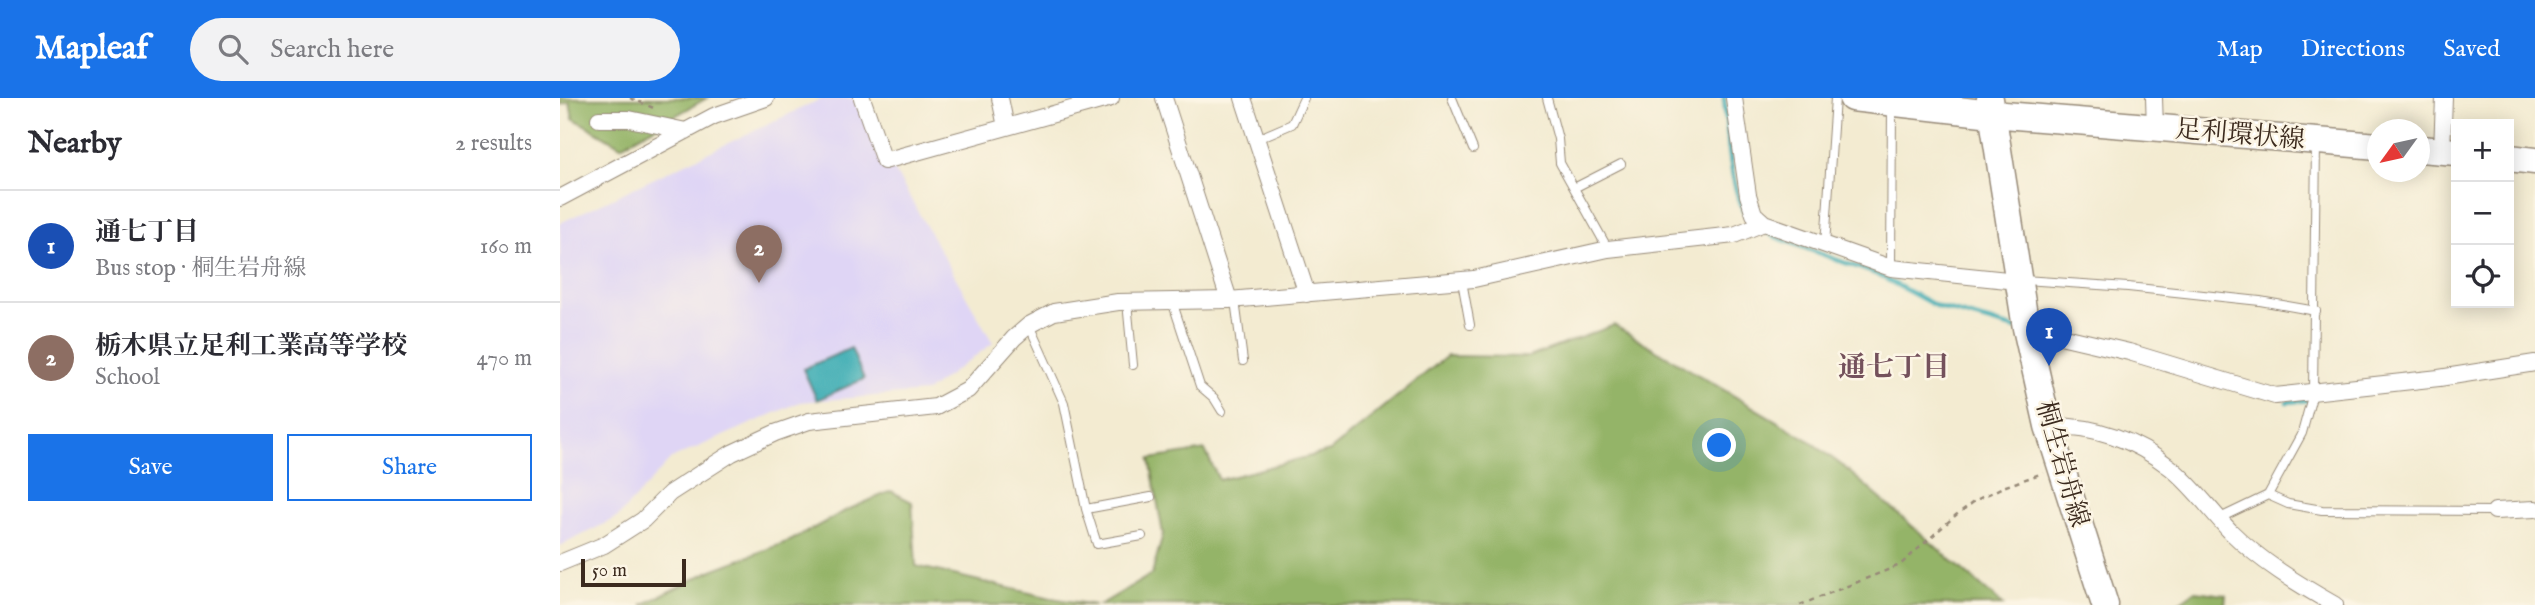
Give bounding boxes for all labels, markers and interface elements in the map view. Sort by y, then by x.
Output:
search box [190,18,680,81]
text: Mapleaf [35,28,148,70]
icon: search [214,30,252,68]
text: Search here [270,33,394,66]
text: Map [2217,34,2263,65]
text: Directions [2301,34,2405,65]
text: Saved [2443,34,2500,65]
street label: 足利環状線 [2174,113,2306,157]
north arrow [2367,119,2430,182]
map controls [2451,119,2514,308]
button: + [2451,119,2514,182]
text: Nearby [28,125,121,163]
text: 2 results [455,129,532,158]
button: − [2451,182,2514,245]
text: 通七丁目 [95,216,199,249]
pin: 2 [736,225,782,283]
text: 1 [47,232,55,261]
text: 160 m [480,232,532,261]
button: locate [2451,245,2514,308]
text: Bus stop · 桐生岩舟線 [95,254,306,283]
pin: 1 [2026,308,2072,366]
text: 栃木県立足利工業高等学校 [95,330,407,363]
text: 2 [46,344,56,373]
text: 470 m [477,344,532,373]
district label: 通七丁目 [1838,351,1950,386]
text: School [95,363,160,392]
street label: 桐生岩舟線 [2028,397,2096,531]
your location [1702,428,1736,462]
button: Save [28,434,273,501]
button: Share [287,434,532,501]
scale bar [581,556,686,588]
text: 50 m [592,559,627,583]

